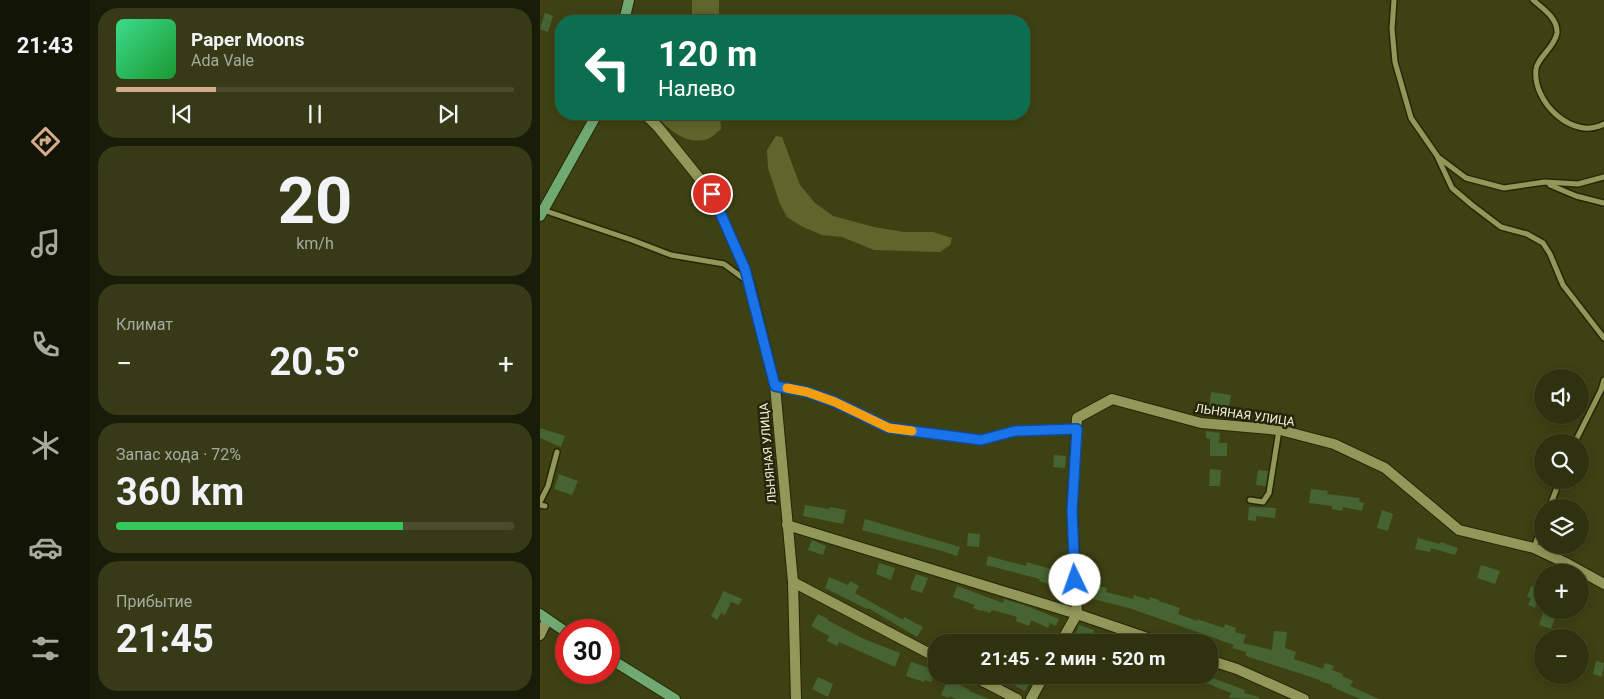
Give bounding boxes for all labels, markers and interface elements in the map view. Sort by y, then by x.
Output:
text: Paper Moons [191,28,304,51]
text: 21:43 [17,33,73,58]
text: 120 m [658,34,757,75]
icon: left [575,35,640,100]
text: Ada Vale [191,51,254,70]
text: Налево [658,76,735,101]
icon: previous [168,100,196,128]
icon: pause [301,100,329,128]
icon: next [434,100,462,128]
icon: directions [28,124,63,159]
text: 20 [278,163,352,239]
pin [691,173,733,215]
icon: arrive [698,180,726,208]
icon: music [28,226,63,261]
text: km/h [296,234,334,253]
text: Климат [116,315,173,334]
icon: phone [28,327,63,362]
text: 20.5° [269,340,361,384]
text: − [116,347,132,380]
text: + [498,347,514,380]
map controls [1534,369,1589,684]
button: sound [1534,369,1589,424]
street label: ЛЬНЯНАЯ УЛИЦА [1194,401,1296,429]
street label: ЛЬНЯНАЯ УЛИЦА [757,402,779,504]
icon: climate [28,428,63,463]
button: search [1534,434,1589,489]
text: Запас хода · 72% [116,445,241,464]
text: 360 km [116,470,244,514]
button: layers [1534,499,1589,554]
icon: car [28,530,63,565]
position arrow [1048,553,1100,605]
button: + [1534,564,1589,619]
text: Прибытие [116,592,192,611]
text: 21:45 [116,617,214,661]
speed limit sign: 30 [555,619,620,684]
button: − [1534,629,1589,684]
icon: filters [28,631,63,666]
text: 21:45 · 2 мин · 520 m [981,647,1165,670]

